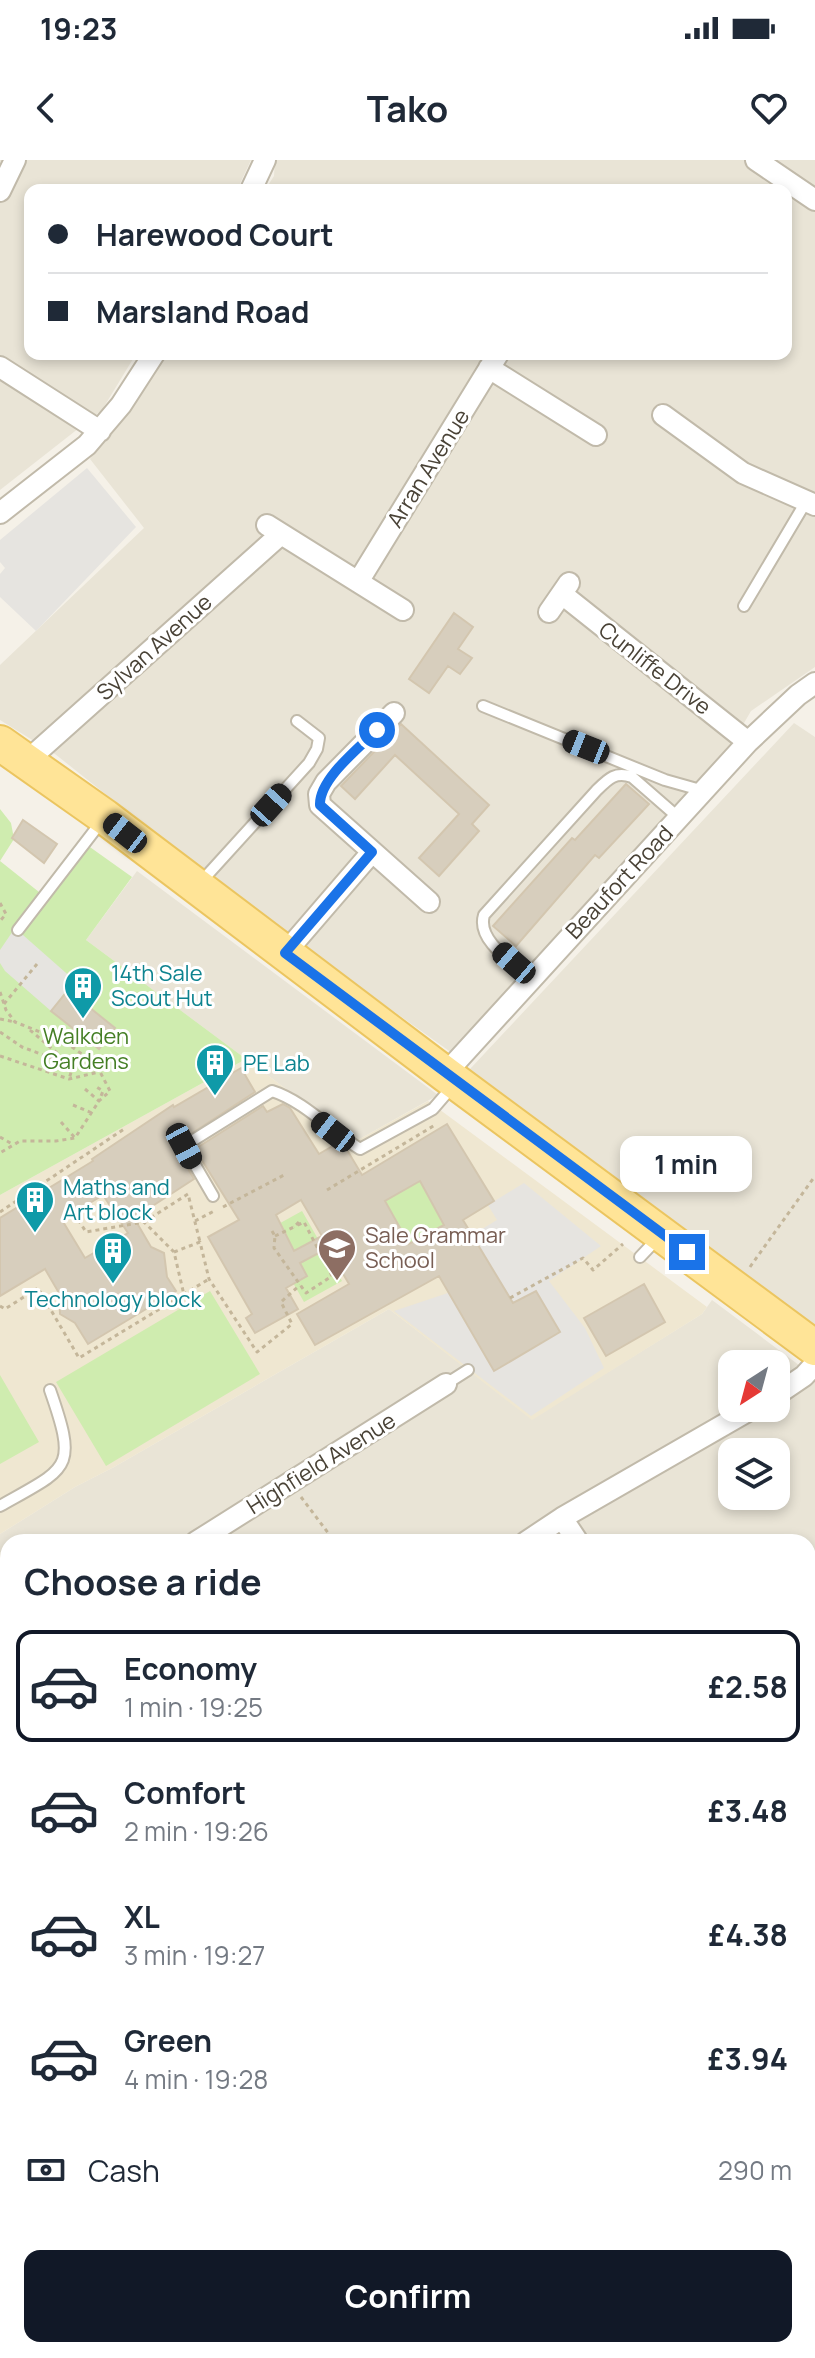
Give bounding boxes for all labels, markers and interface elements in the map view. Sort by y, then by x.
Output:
text: 19:23 [40,8,117,49]
text: Tako [367,84,448,133]
icon: back [24,86,68,130]
icon: heart [747,86,791,130]
text: Harewood Court [96,214,334,255]
text: Marsland Road [96,291,309,332]
street label: Arran Avenue [380,403,476,533]
street label: Sylvan Avenue [90,587,218,707]
street label: Cunliffe Drive [593,615,718,721]
route start [359,712,395,748]
car [559,727,613,767]
car [246,779,296,831]
car [99,809,151,857]
street label: Beaufort Road [559,819,679,945]
car [488,938,540,988]
place label: 14th Sale Scout Hut [111,958,213,1013]
building icon: 14th Sale Scout Hut [62,965,104,1020]
park label: Walkden Gardens [43,1021,129,1076]
building icon: PE Lab [194,1042,236,1097]
place label: PE Lab [243,1048,310,1078]
car [307,1108,359,1156]
car [162,1119,206,1173]
callout: 1 min [621,1136,753,1192]
text: 1 min [654,1146,718,1182]
place label: Maths and Art block [63,1172,170,1227]
building icon: Maths and Art block [14,1179,56,1234]
place label: Sale Grammar School [365,1220,506,1275]
school or university icon: Sale Grammar School [316,1227,358,1282]
building icon: Technology block [92,1230,134,1285]
route end [669,1234,705,1270]
place label: Technology block [25,1284,203,1314]
north arrow [718,1350,790,1422]
map controls [718,1350,790,1510]
street label: Highfield Avenue [241,1405,401,1521]
button: layers [718,1438,790,1510]
text: Choose a ride [24,1557,262,1606]
text: Economy [124,1648,257,1689]
icon: car [28,1650,100,1722]
text: £2.58 [708,1666,788,1707]
text: 1 min · 19:25 [124,1689,263,1725]
text: Comfort [124,1772,246,1813]
icon: car [28,1774,100,1846]
text: £3.48 [708,1790,788,1831]
text: 2 min · 19:26 [124,1813,269,1849]
text: XL [124,1896,160,1937]
icon: car [28,1898,100,1970]
text: £4.38 [708,1914,788,1955]
text: 3 min · 19:27 [124,1937,265,1973]
text: Green [124,2020,212,2061]
icon: car [28,2022,100,2094]
text: £3.94 [707,2038,788,2079]
text: 4 min · 19:28 [124,2061,268,2097]
icon: cash [24,2148,68,2192]
text: Cash [88,2150,160,2191]
text: 290 m [718,2152,792,2188]
button: Confirm [24,2250,792,2342]

